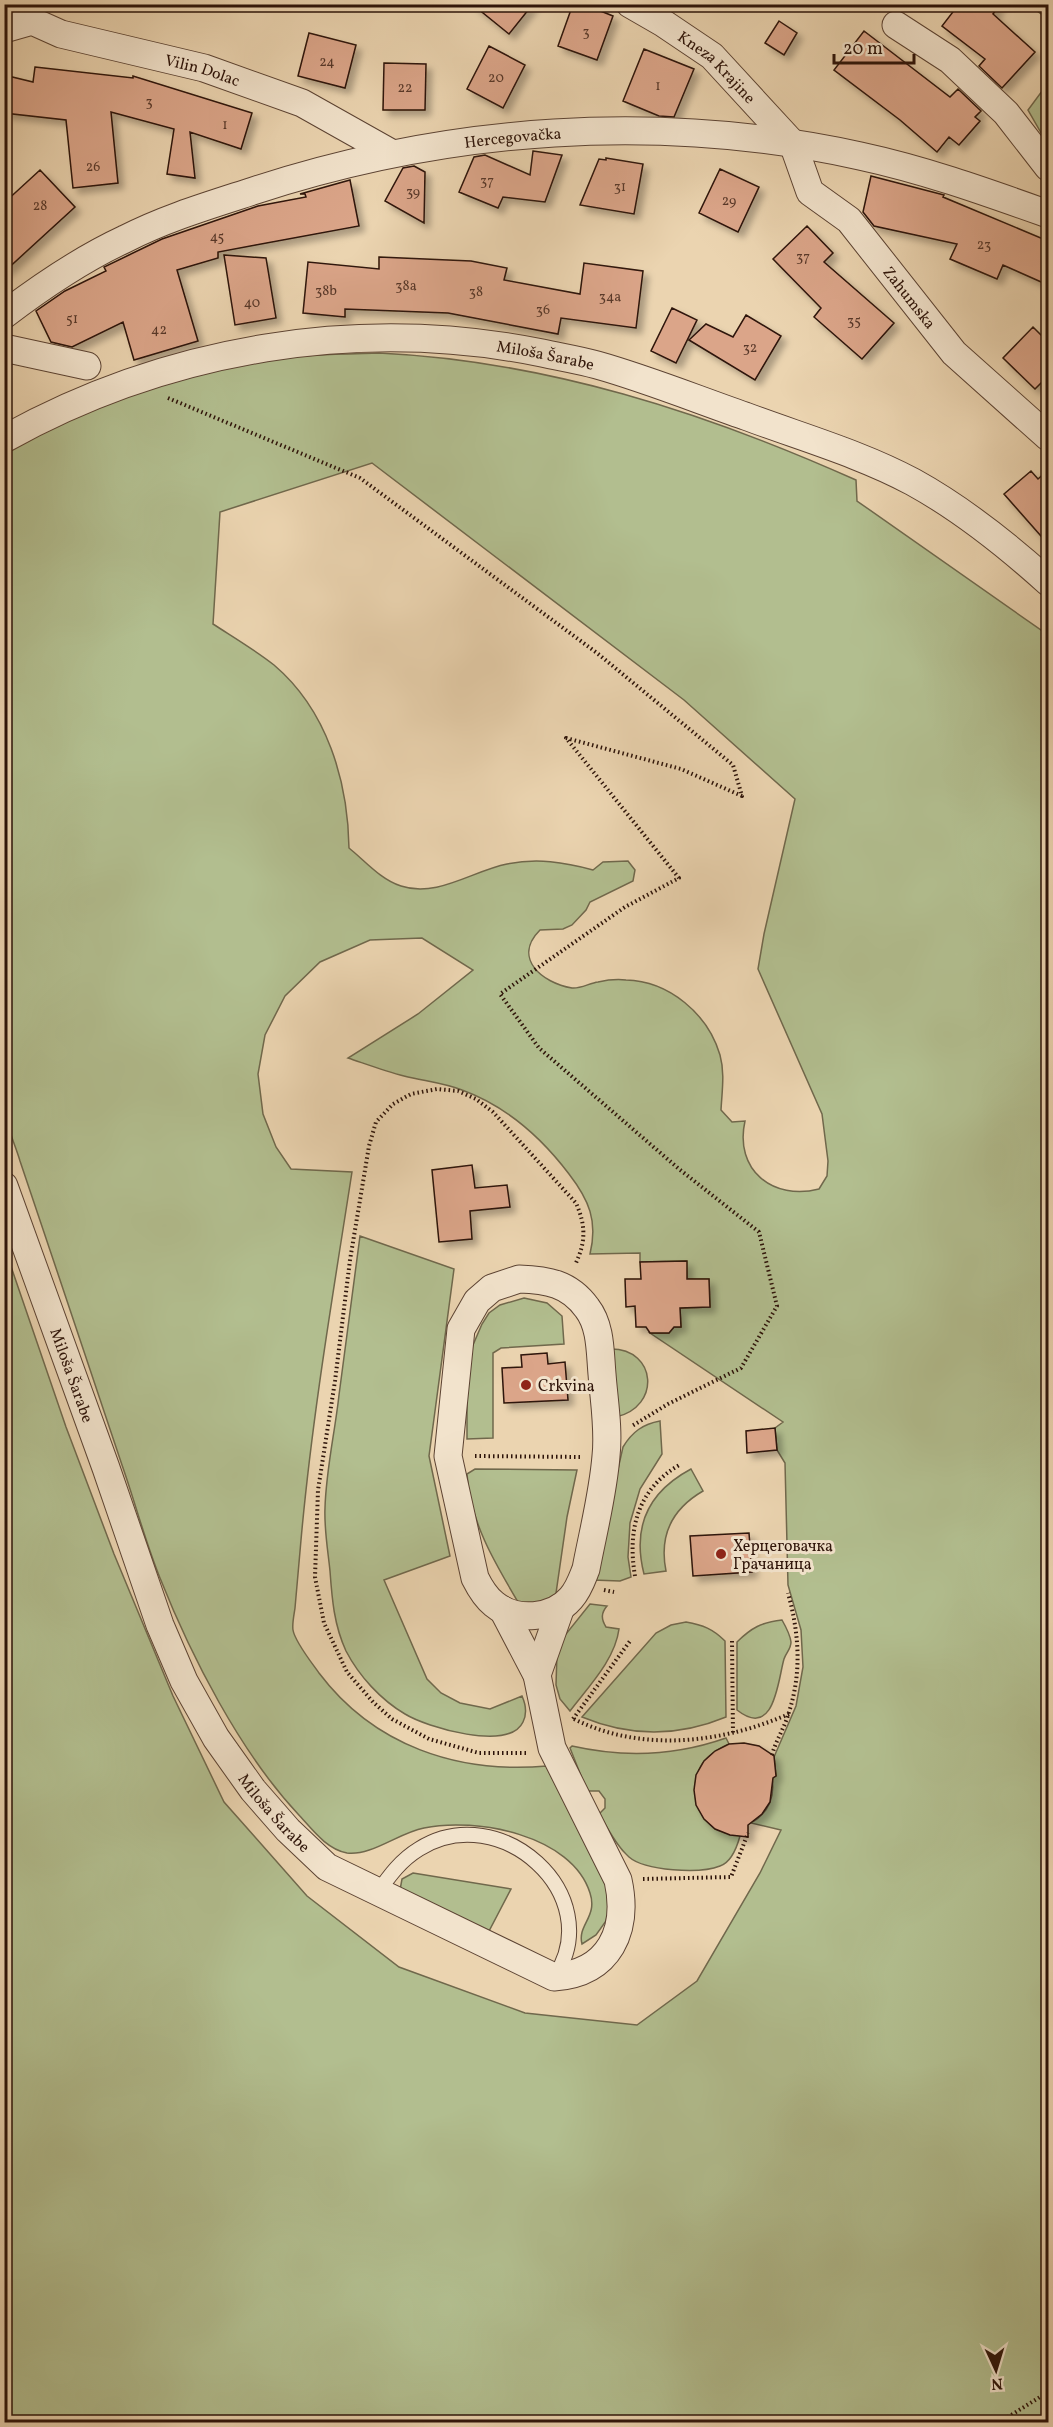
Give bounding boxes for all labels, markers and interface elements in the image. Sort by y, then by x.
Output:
house number: 3 [582,23,590,42]
street label: Kneza Krajine [673,27,760,109]
scale bar [834,27,914,65]
text: 20 m [843,37,883,62]
street label: Vilin Dolac [162,50,243,93]
house number: 24 [319,53,335,72]
house number: 20 [488,69,504,88]
house number: 1 [655,77,661,96]
house number: 22 [397,79,413,98]
house number: 3 [145,93,153,112]
house number: 1 [222,116,228,135]
street label: Hercegovačka [463,124,562,155]
house number: 26 [86,158,100,177]
house number: 37 [480,172,494,191]
house number: 31 [614,178,626,197]
house number: 39 [406,183,420,202]
house number: 29 [722,192,736,211]
house number: 28 [33,197,47,216]
house number: 45 [210,228,224,247]
house number: 23 [977,236,991,255]
house number: 37 [796,248,810,267]
street label: Zahumska [877,262,940,334]
house number: 38a [395,277,417,296]
house number: 38b [315,282,337,301]
house number: 38 [469,283,483,302]
house number: 34a [599,288,621,307]
house number: 40 [244,294,260,313]
house number: 36 [536,301,550,320]
house number: 51 [66,310,78,329]
house number: 35 [847,312,861,331]
house number: 42 [151,321,167,340]
street label: Miloša Šarabe [495,336,596,377]
house number: 32 [743,339,757,358]
street label: Miloša Šarabe [43,1325,98,1426]
place label: Crkvina [538,1376,595,1398]
marker: Crkvina [519,1378,533,1392]
place label: Херцеговачка Грачаница [733,1536,833,1576]
marker: Херцеговачка Грачаница [714,1547,728,1561]
street label: Miloša Šarabe [232,1770,314,1858]
north arrow [966,2340,1026,2400]
text: N [990,2372,1003,2394]

